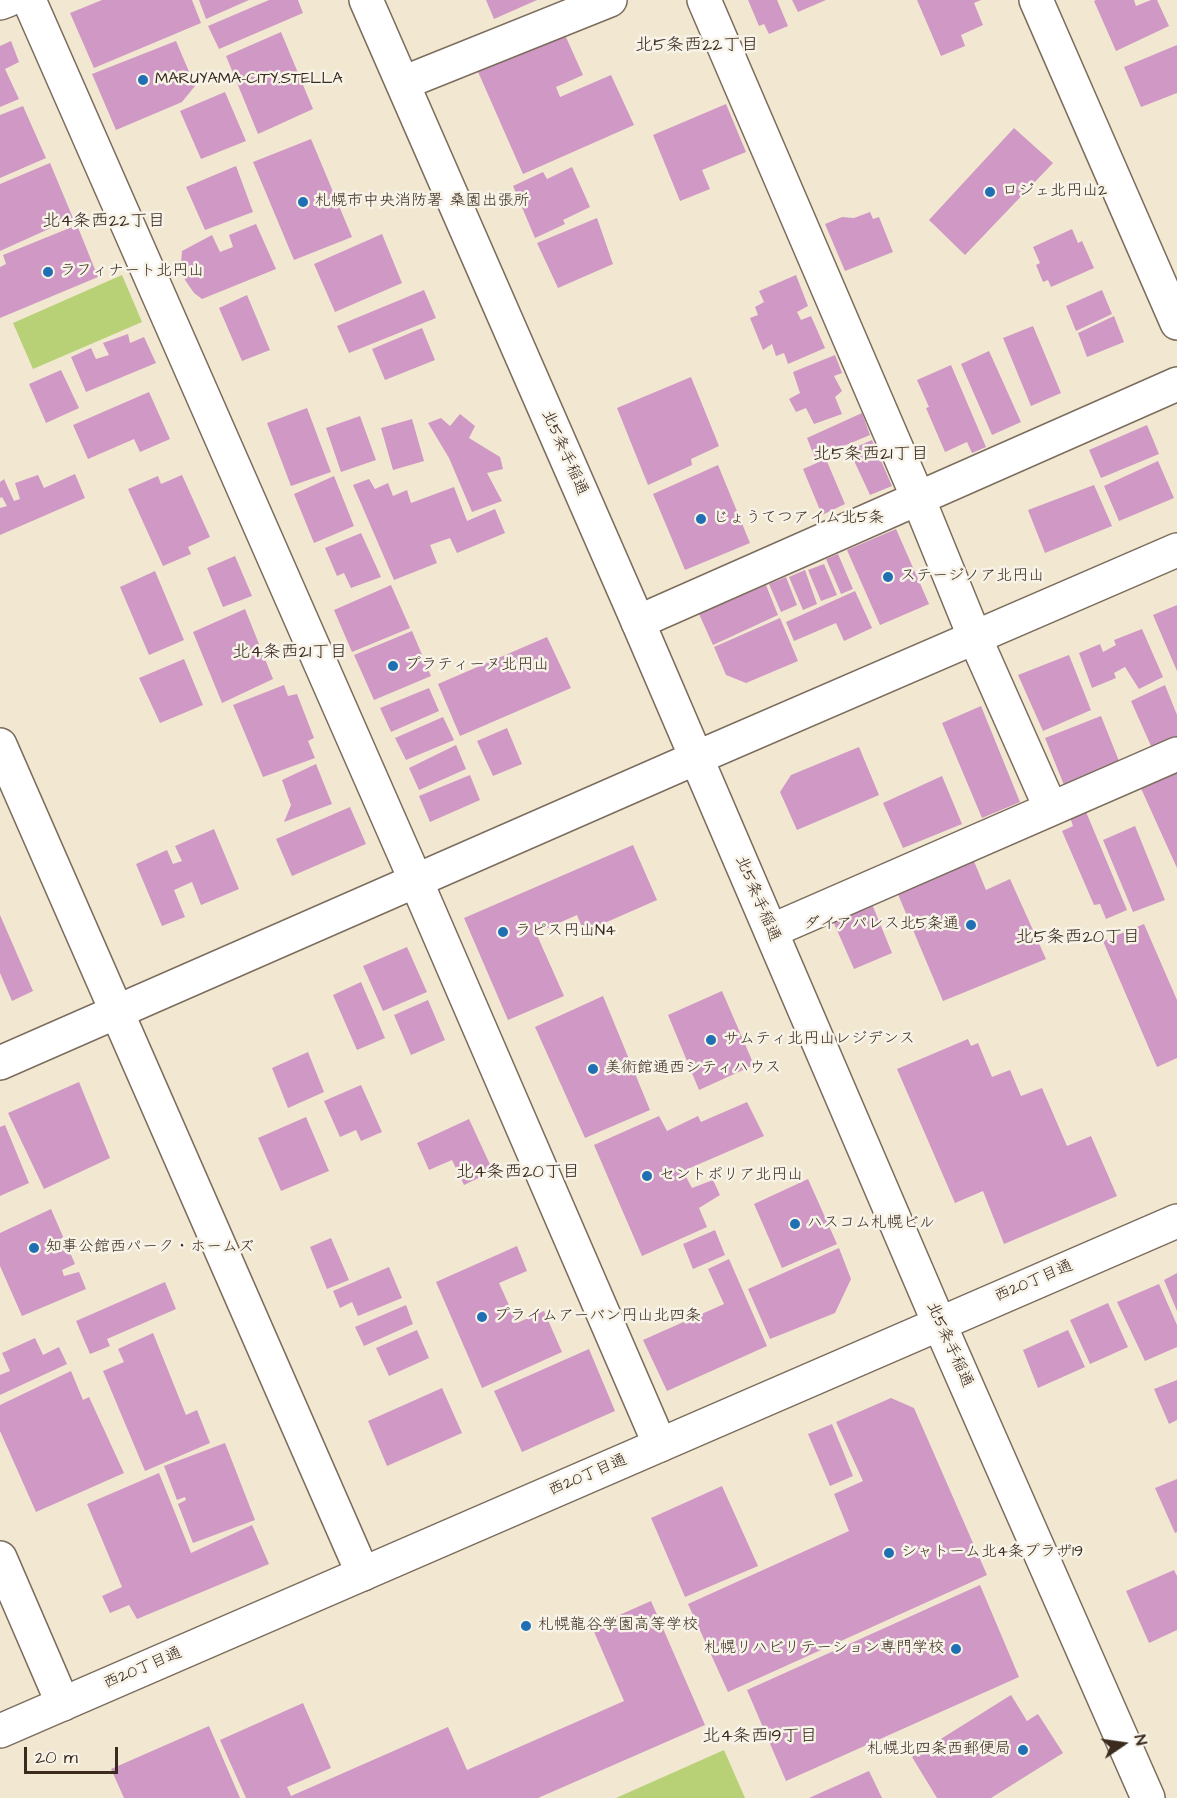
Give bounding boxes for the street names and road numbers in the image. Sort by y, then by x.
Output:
street label: 北5条手稲通 [537,407,591,499]
street label: 北5条手稲通 [730,853,784,945]
street label: 西20丁目通 [992,1257,1076,1307]
street label: 北5条手稲通 [922,1299,976,1391]
street label: 西20丁目通 [546,1451,630,1501]
street label: 西20丁目通 [101,1644,185,1694]

